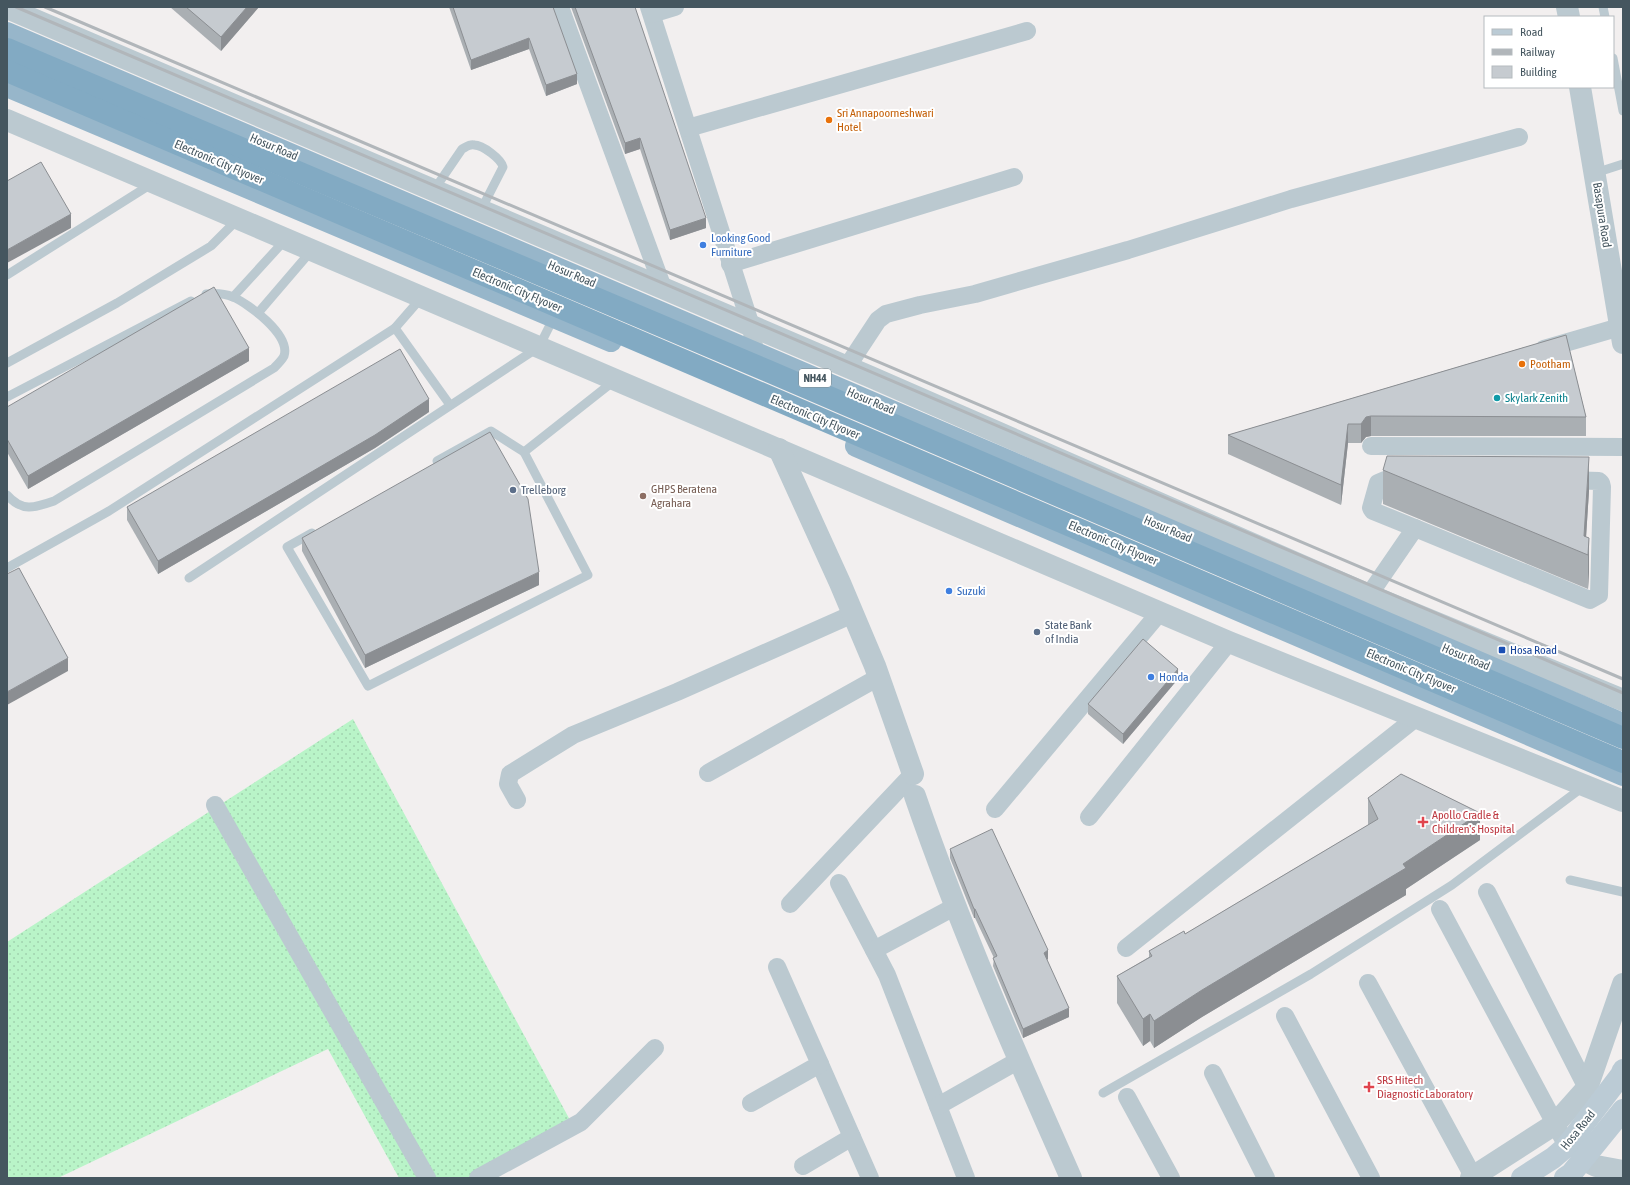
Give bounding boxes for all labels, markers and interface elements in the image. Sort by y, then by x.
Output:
legend [1484,16,1614,88]
text: Road [1520,25,1543,39]
text: Railway [1520,45,1555,59]
text: Building [1520,65,1558,79]
place label: Sri Annapoorneshwari Hotel [837,106,934,134]
marker: Sri Annapoorneshwari Hotel [824,115,834,125]
street label: Hosur Road [248,131,300,163]
street label: Electronic City Flyover [172,137,266,187]
street label: Basapura Road [1590,181,1614,249]
place label: Looking Good Furniture [711,231,771,259]
marker: Looking Good Furniture [698,240,708,250]
street label: Hosur Road [546,258,598,290]
street label: Electronic City Flyover [470,265,564,315]
place label: Pootham [1530,357,1571,371]
marker: Pootham [1517,359,1527,369]
road number: NH44 [799,369,831,387]
street label: Hosur Road [845,385,897,417]
place label: Skylark Zenith [1505,391,1568,405]
street label: Electronic City Flyover [768,392,862,442]
marker: Skylark Zenith [1492,393,1502,403]
place label: GHPS Beratena Agrahara [651,482,717,510]
place label: Trelleborg [521,483,567,497]
marker: Trelleborg [508,485,518,495]
marker: GHPS Beratena Agrahara [638,491,648,501]
street label: Hosur Road [1142,513,1194,545]
street label: Electronic City Flyover [1066,518,1160,568]
place label: Suzuki [957,584,986,598]
marker: Suzuki [944,586,954,596]
place label: State Bank of India [1045,618,1093,646]
marker: State Bank of India [1032,627,1042,637]
street label: Hosur Road [1440,641,1492,673]
place label: Hosa Road [1510,643,1557,657]
marker: Hosa Road [1497,645,1507,655]
street label: Electronic City Flyover [1364,646,1458,696]
place label: Honda [1159,670,1189,684]
marker: Honda [1146,672,1156,682]
place label: Apollo Cradle & Children's Hospital [1432,808,1515,836]
marker: Apollo Cradle & Children's Hospital [1417,816,1429,828]
place label: SRS Hitech Diagnostic Laboratory [1377,1073,1473,1101]
marker: SRS Hitech Diagnostic Laboratory [1364,1082,1374,1092]
street label: Hosa Road [1558,1107,1598,1153]

